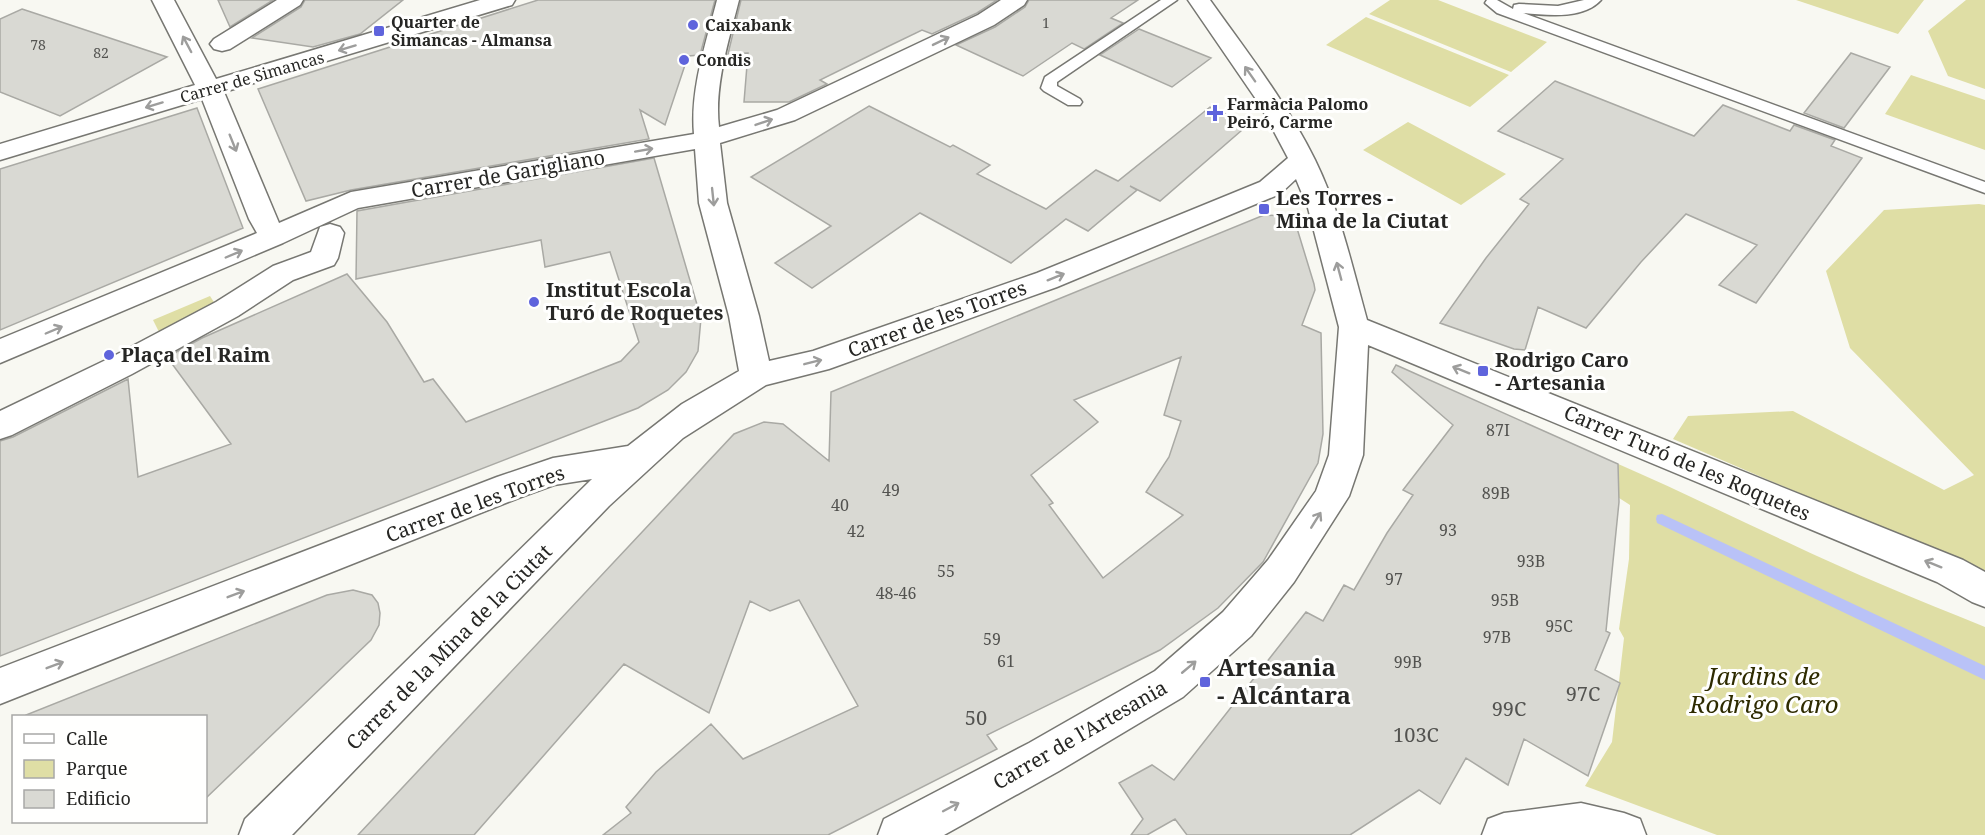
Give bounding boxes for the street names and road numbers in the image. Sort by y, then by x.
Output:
street label: Carrer de Simancas [177,46,327,108]
street label: Carrer de Garigliano [409,143,607,204]
street label: Carrer de les Torres [844,274,1030,363]
street label: Carrer Turó de les Roquetes [1560,398,1815,527]
street label: Carrer de les Torres [382,459,568,548]
street label: Carrer de la Mina de la Ciutat [340,538,557,755]
street label: Carrer de l'Artesania [988,674,1172,796]

